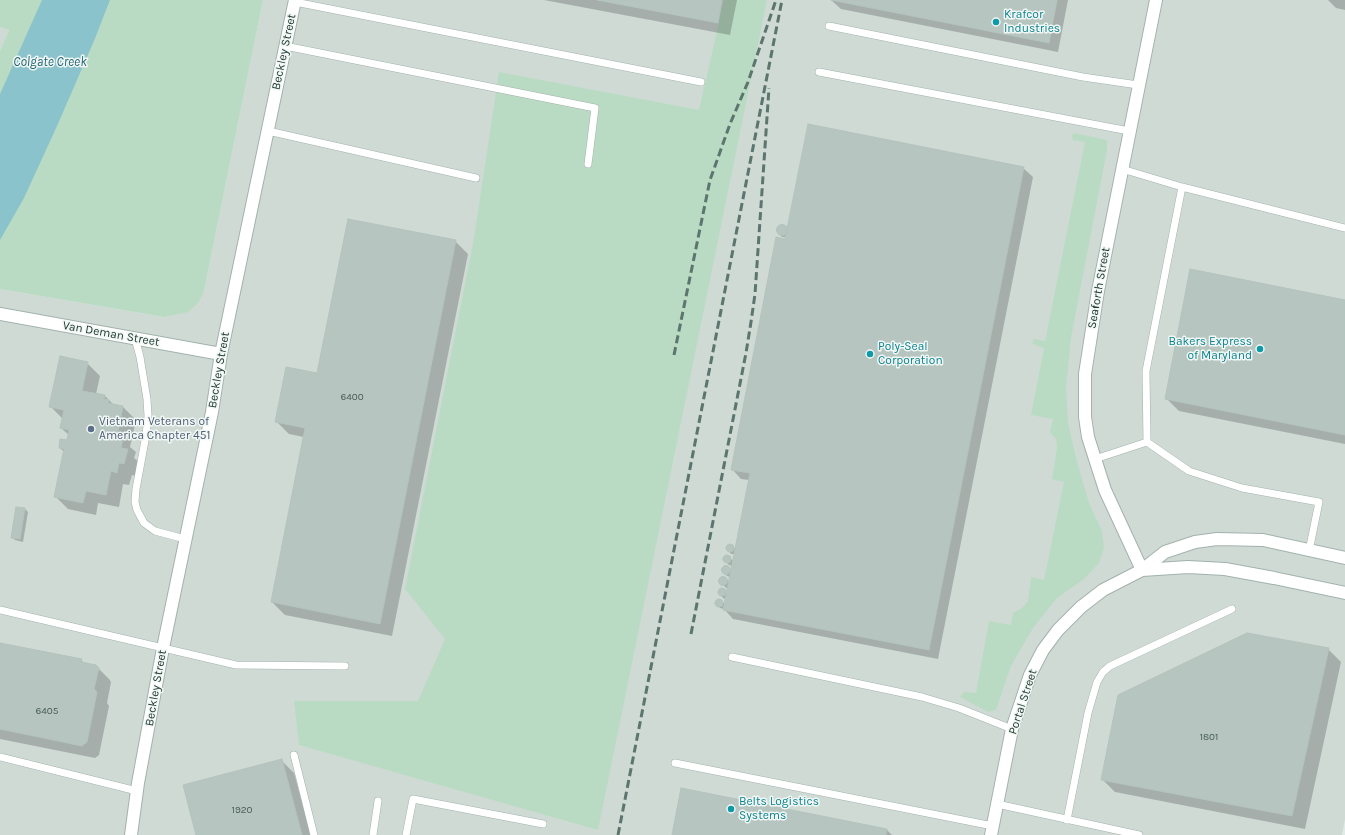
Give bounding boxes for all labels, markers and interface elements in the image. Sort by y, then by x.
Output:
place label: Krafcor Industries [1004,8,1060,36]
street label: Beckley Street [269,13,299,91]
marker: Krafcor Industries [991,17,1001,27]
water label: Colgate Creek [13,54,87,70]
street label: Seaforth Street [1085,246,1113,330]
street label: Van Deman Street [61,318,161,350]
street label: Beckley Street [205,331,233,409]
place label: Bakers Express of Maryland [1169,335,1252,363]
place label: Poly-Seal Corporation [878,340,943,368]
marker: Bakers Express of Maryland [1255,344,1265,354]
marker: Poly-Seal Corporation [865,349,875,359]
house number: 6400 [340,391,364,403]
place label: Vietnam Veterans of America Chapter 451 [99,415,210,443]
marker: Vietnam Veterans of America Chapter 451 [86,424,96,434]
street label: Beckley Street [142,649,170,727]
street label: Portal Street [1006,668,1040,736]
house number: 6405 [36,705,58,717]
house number: 1801 [1200,731,1218,743]
place label: Belts Logistics Systems [739,795,819,823]
house number: 1920 [232,804,252,816]
marker: Belts Logistics Systems [726,804,736,814]

